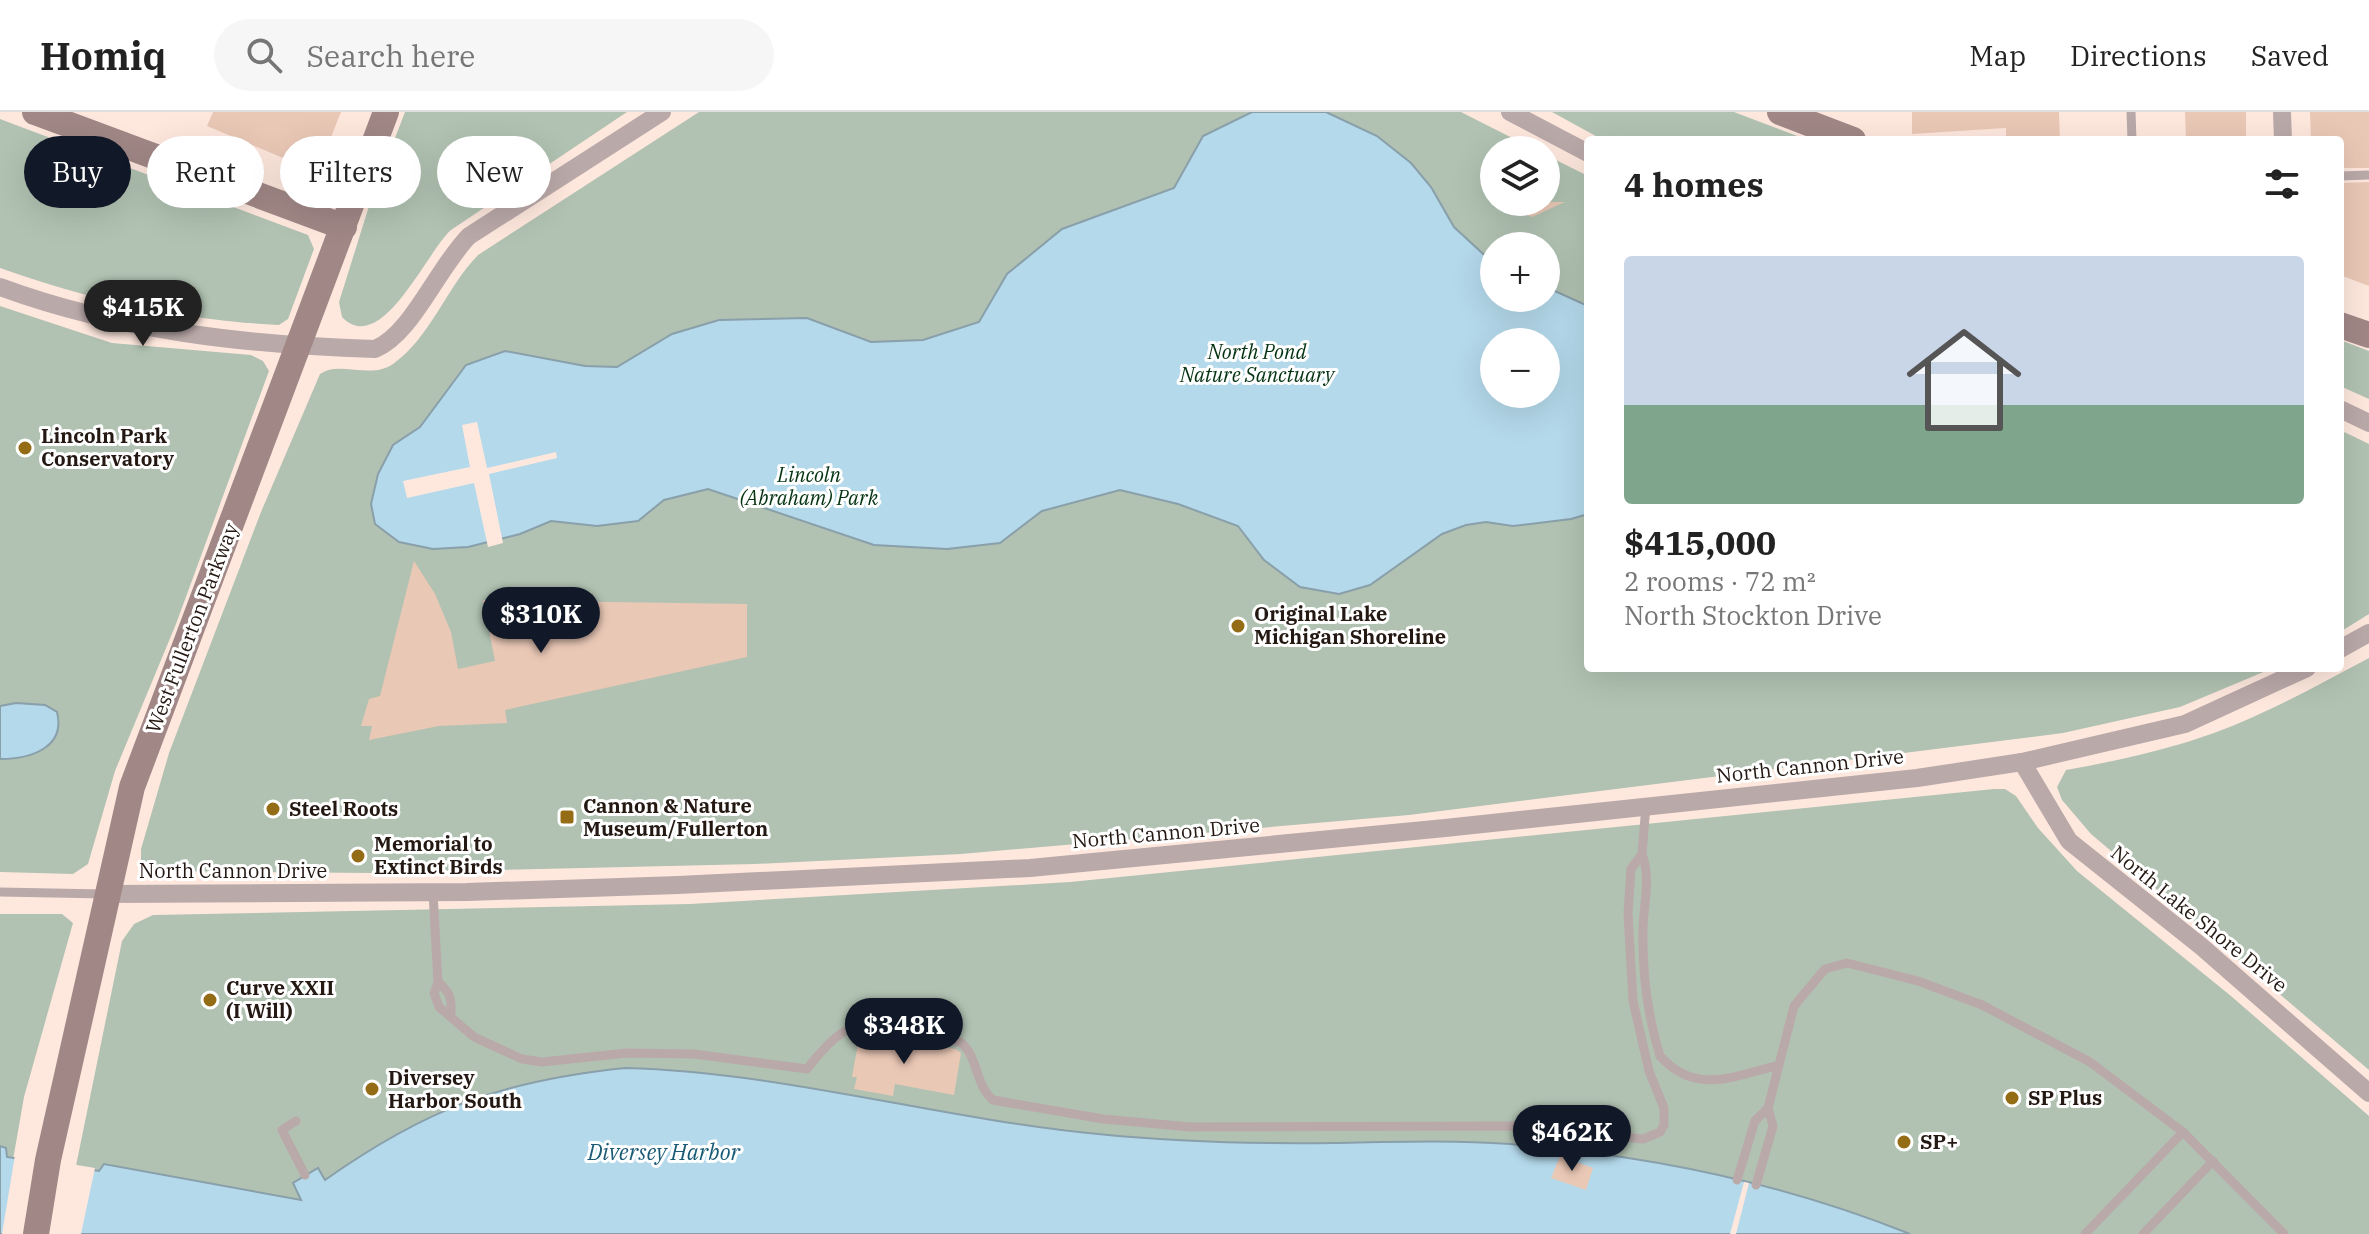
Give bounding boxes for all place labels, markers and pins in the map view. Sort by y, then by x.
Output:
pin: $415K [87,280,199,348]
place label: Lincoln Park Conservatory [41,422,175,472]
marker: Lincoln Park Conservatory [16,439,34,457]
pin: $310K [485,587,597,655]
place label: Original Lake Michigan Shoreline [1254,600,1446,650]
marker: Original Lake Michigan Shoreline [1229,617,1247,635]
place label: Cannon & Nature Museum/Fullerton [583,792,768,842]
place label: Steel Roots [289,795,398,822]
marker: Steel Roots [264,800,282,818]
marker: Cannon & Nature Museum/Fullerton [558,808,576,826]
place label: Memorial to Extinct Birds [374,830,503,880]
marker: Memorial to Extinct Birds [349,847,367,865]
place label: Curve XXII (I Will) [226,974,334,1024]
marker: Curve XXII (I Will) [201,991,219,1009]
pin: $348K [848,998,960,1066]
place label: Diversey Harbor South [388,1064,522,1114]
marker: Diversey Harbor South [363,1080,381,1098]
place label: SP Plus [2028,1084,2102,1111]
marker: SP Plus [2003,1089,2021,1107]
pin: $462K [1516,1105,1628,1173]
place label: SP+ [1920,1128,1958,1155]
marker: SP+ [1895,1133,1913,1151]

